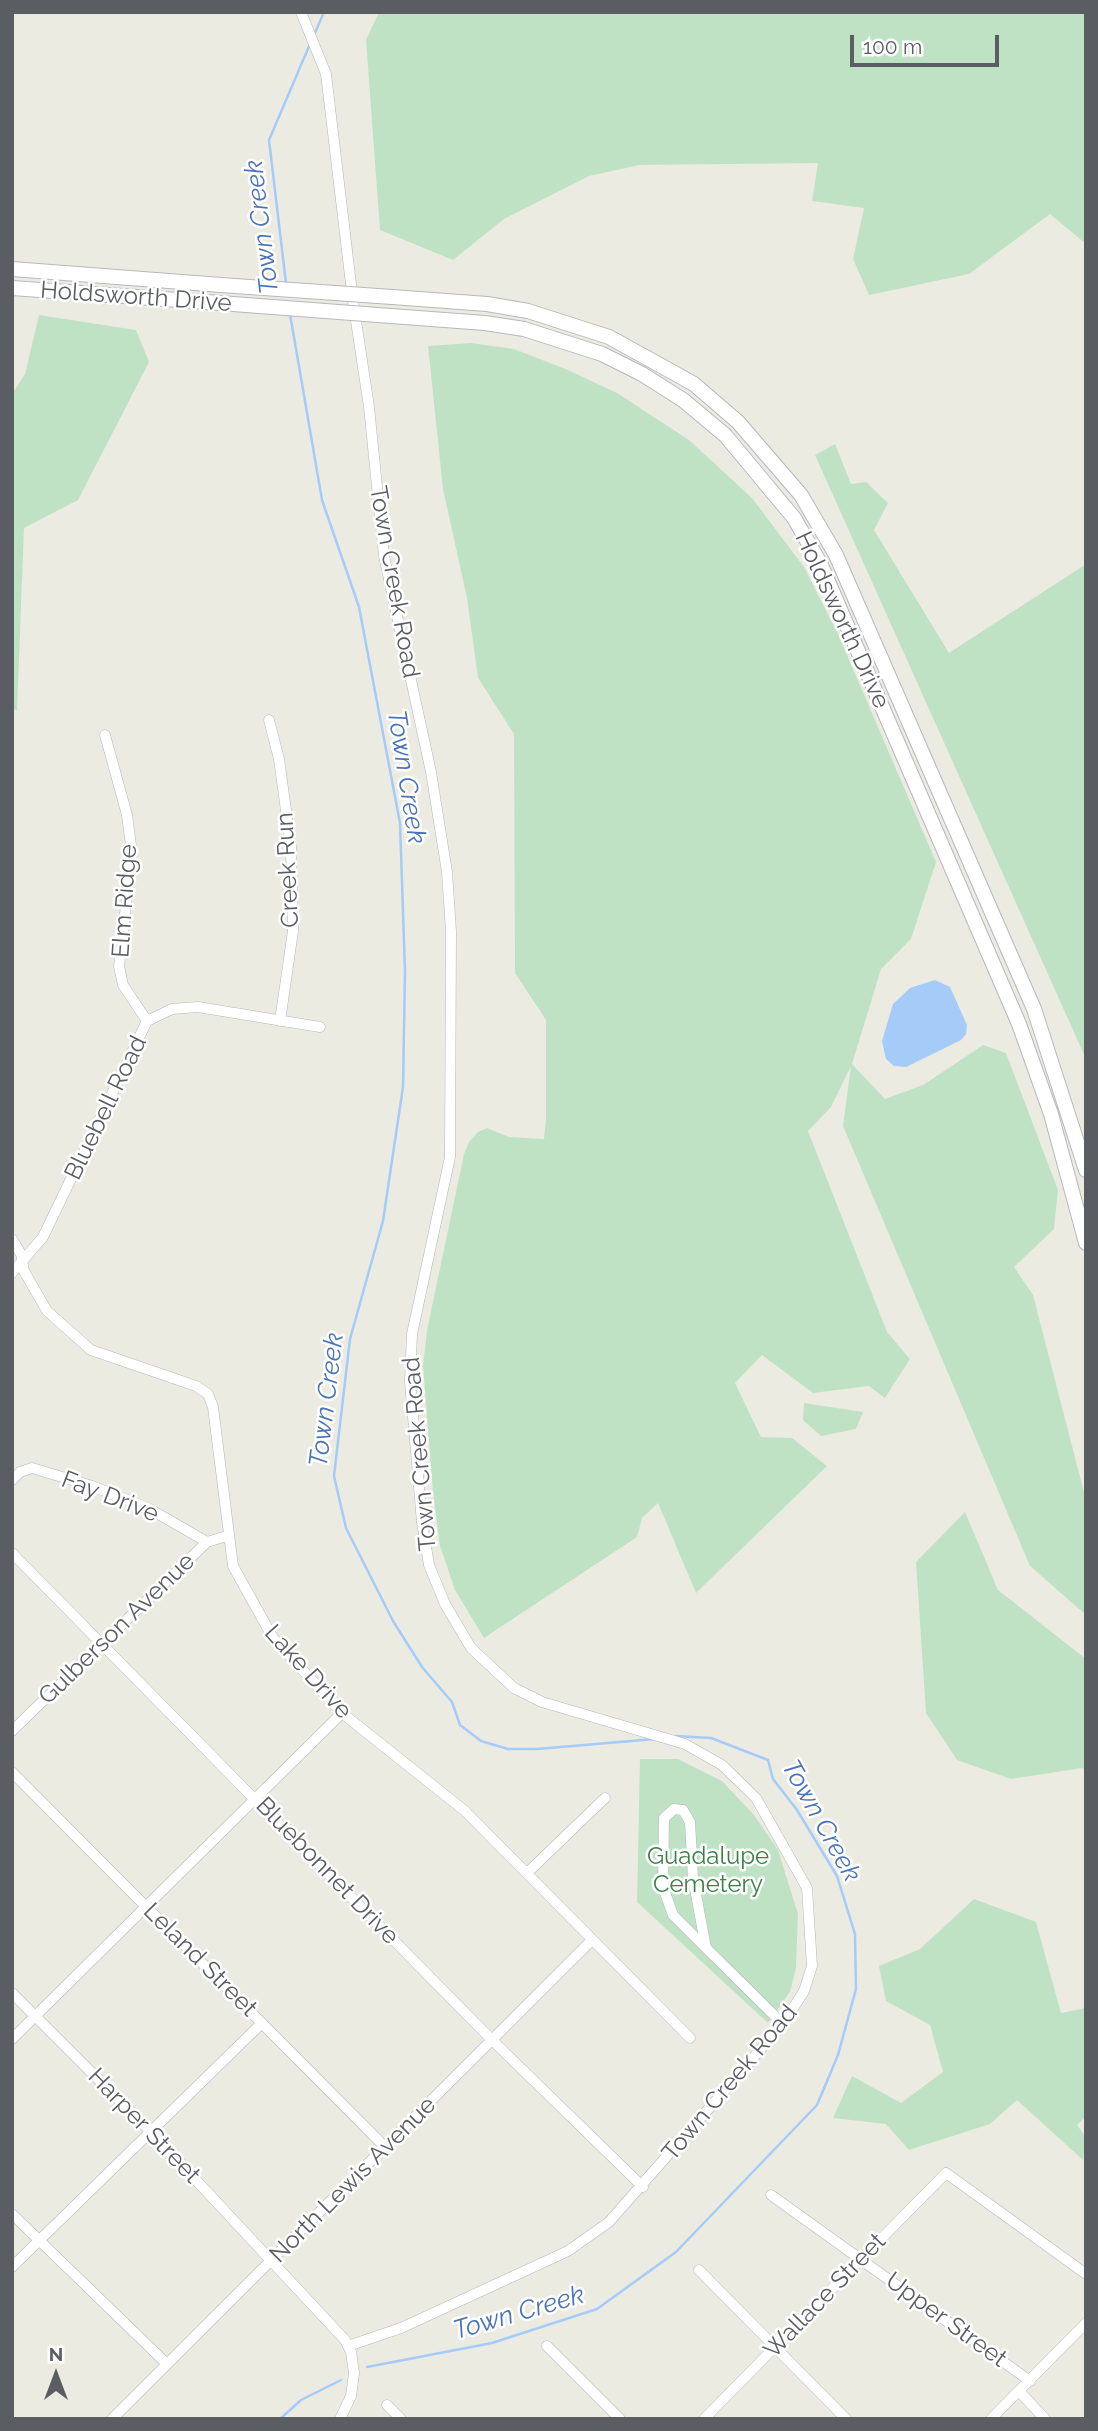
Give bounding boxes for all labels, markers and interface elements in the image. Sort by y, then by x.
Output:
scale bar [853,21,1002,65]
text: 100 m [863,34,922,59]
water label: Town Creek [238,158,286,296]
street label: Holdsworth Drive [39,276,233,318]
street label: Town Creek Road [363,484,425,680]
street label: Holdsworth Drive [788,527,896,713]
water label: Town Creek [380,708,432,846]
street label: Creek Run [271,812,305,928]
street label: Elm Ridge [107,843,143,959]
street label: Bluebell Road [59,1031,153,1185]
water label: Town Creek [303,1331,351,1469]
street label: Town Creek Road [397,1356,443,1552]
street label: Fay Drive [57,1465,163,1529]
street label: Gulberson Avenue [33,1547,201,1711]
street label: Lake Drive [258,1619,358,1725]
water label: Town Creek [775,1754,867,1888]
street label: Bluebonnet Drive [249,1791,405,1951]
park label: Guadalupe Cemetery [647,1843,769,1899]
street label: Leland Street [137,1897,263,2023]
street label: Town Creek Road [656,1999,804,2167]
street label: Harper Street [82,2062,206,2190]
street label: North Lewis Avenue [264,2091,442,2269]
street label: Wallace Street [758,2227,892,2365]
street label: Upper Street [880,2266,1012,2374]
water label: Town Creek [450,2279,588,2347]
north arrow [21,2340,91,2410]
text: N [49,2343,63,2365]

